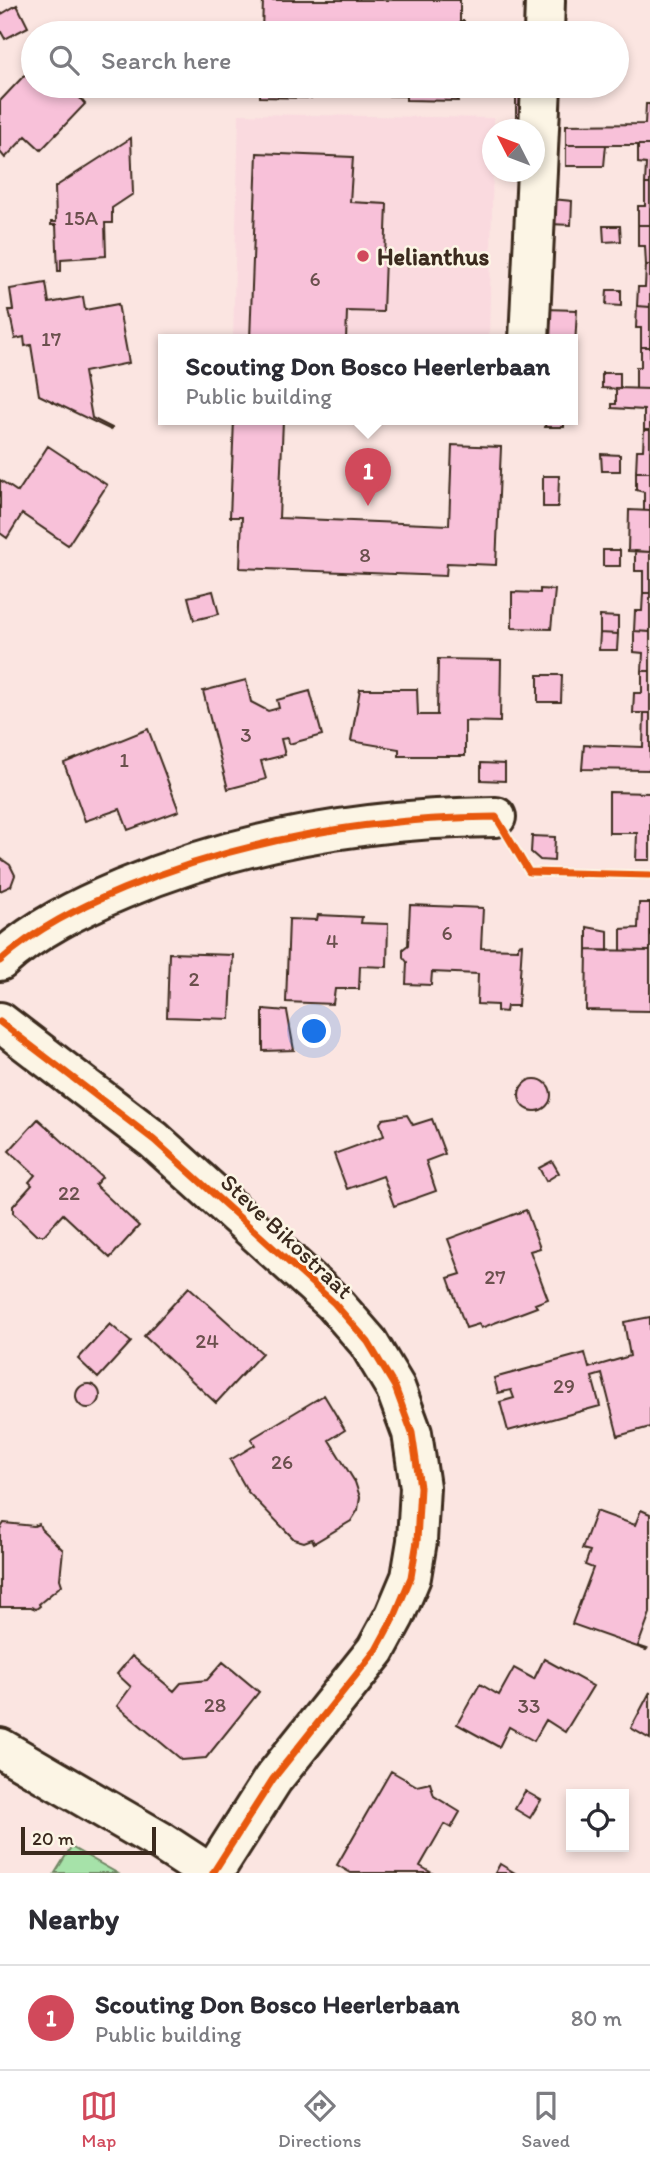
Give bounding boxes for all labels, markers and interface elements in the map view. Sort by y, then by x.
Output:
search box [21,21,629,98]
icon: search [45,41,83,79]
text: Search here [101,44,231,76]
north arrow [482,119,545,182]
house number: 15A [64,205,99,230]
place label: Helianthus [377,242,489,271]
marker: Helianthus [355,248,371,264]
house number: 6 [309,266,321,291]
house number: 17 [41,326,61,351]
popup [158,334,578,425]
text: Scouting Don Bosco Heerlerbaan [186,350,550,382]
text: Public building [186,382,332,410]
pin: 1 [345,448,391,506]
house number: 8 [359,542,371,567]
house number: 3 [240,722,252,747]
house number: 1 [119,747,129,772]
house number: 6 [441,920,453,945]
house number: 4 [326,928,339,953]
house number: 2 [188,966,200,991]
your location [297,1014,331,1048]
street label: Steve Bikostraat [215,1167,359,1305]
house number: 22 [58,1180,80,1205]
house number: 27 [484,1264,506,1289]
house number: 24 [195,1328,219,1353]
house number: 29 [553,1373,575,1398]
house number: 26 [271,1449,293,1474]
house number: 28 [204,1692,226,1717]
house number: 33 [518,1693,540,1718]
map controls [566,1789,629,1852]
button: locate [566,1789,629,1852]
scale bar [21,1824,156,1856]
text: 20 m [32,1827,74,1850]
text: Nearby [28,1900,119,1937]
text: Scouting Don Bosco Heerlerbaan [95,1988,460,2020]
text: 1 [46,2004,56,2032]
text: 80 m [571,2004,622,2032]
text: Public building [95,2020,241,2048]
tab: Map [80,2087,118,2152]
tab: Directions [278,2087,362,2152]
tab: Saved [522,2087,570,2152]

